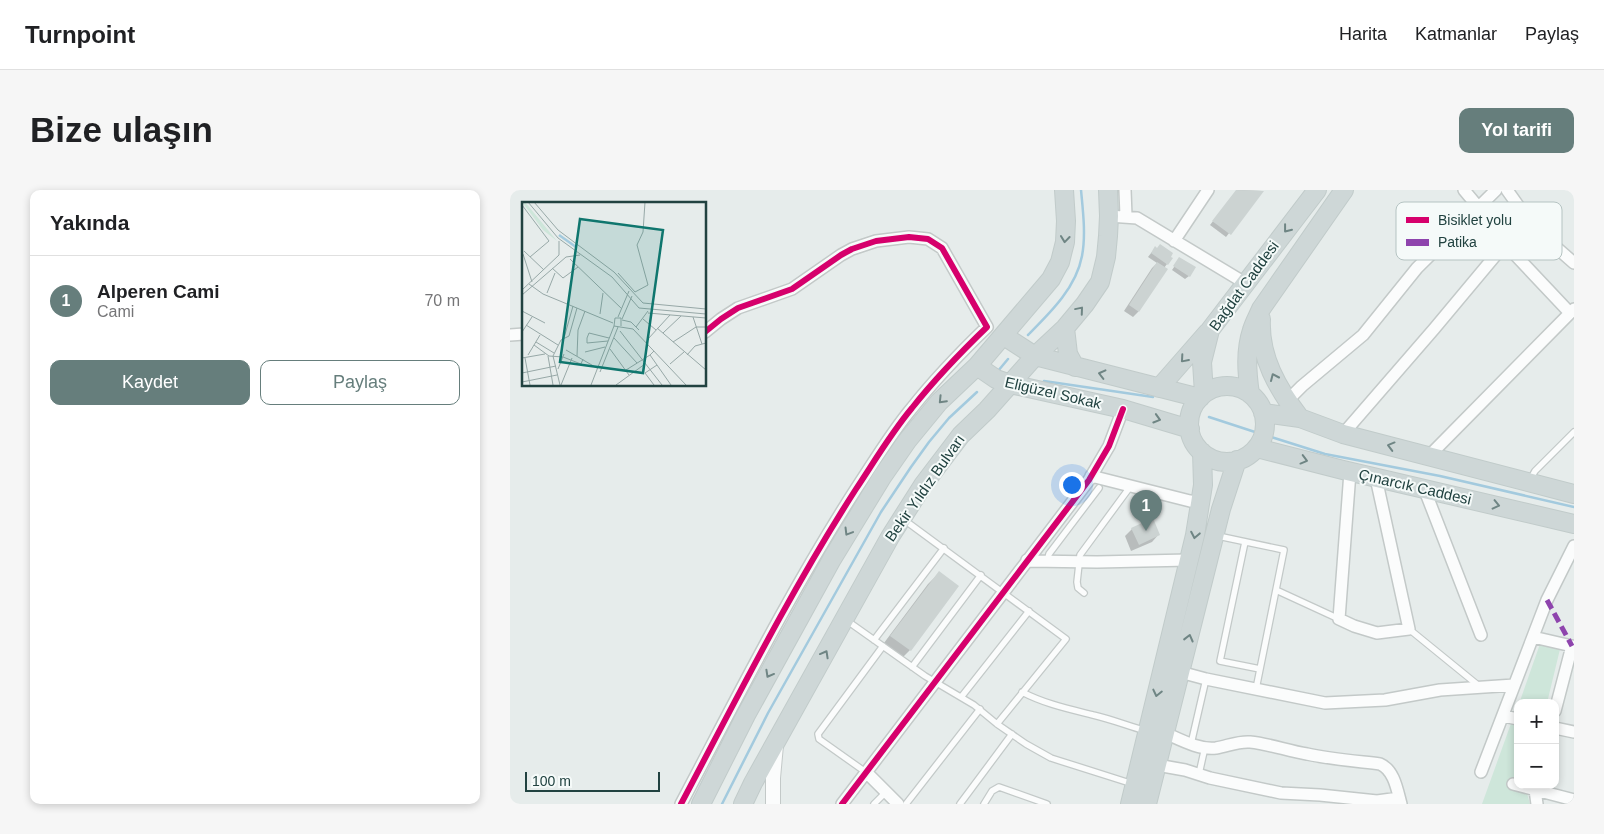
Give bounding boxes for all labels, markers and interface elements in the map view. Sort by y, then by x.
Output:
text: Turnpoint [25,21,135,48]
text: Harita [1339,24,1387,44]
text: Katmanlar [1415,24,1497,44]
text: Paylaş [1525,24,1579,44]
button: Yol tarifi [1459,108,1574,153]
text: Bize ulaşın [30,110,213,149]
inset map [522,202,706,386]
legend [1396,202,1562,260]
text: Yakında [50,211,129,234]
text: Bisiklet yolu [1438,212,1512,228]
one-way arrow [1284,223,1293,232]
text: Patika [1438,234,1477,250]
one-way arrow [1060,235,1071,243]
street label: Bağdat Caddesi [1205,238,1282,334]
text: Alperen Cami [97,281,219,302]
text: 1 [62,292,70,309]
text: 70 m [424,292,460,309]
text: Cami [97,303,134,320]
one-way arrow [1074,307,1082,316]
one-way arrow [1181,354,1190,363]
button: Kaydet [50,360,250,405]
button: Paylaş [260,360,460,405]
one-way arrow [1097,369,1106,380]
street label: Eligüzel Sokak [1003,373,1103,412]
one-way arrow [1270,373,1280,382]
one-way arrow [939,394,948,403]
one-way arrow [1152,414,1161,424]
street label: Bekir Yıldız Bulvarı [881,431,968,544]
one-way arrow [1388,442,1396,452]
one-way arrow [1299,454,1308,465]
street label: Çınarcık Caddesi [1357,465,1473,508]
your location [1059,472,1085,498]
pin: 1 [1130,490,1162,531]
one-way arrow [1492,499,1501,510]
one-way arrow [844,526,854,535]
one-way arrow [1190,530,1200,539]
one-way arrow [1183,633,1194,642]
one-way arrow [819,650,829,659]
one-way arrow [765,669,775,678]
one-way arrow [1152,688,1163,697]
map controls [1514,699,1559,789]
button: + [1514,699,1559,744]
button: − [1514,744,1559,789]
scale bar [525,769,660,792]
text: 100 m [532,773,571,789]

